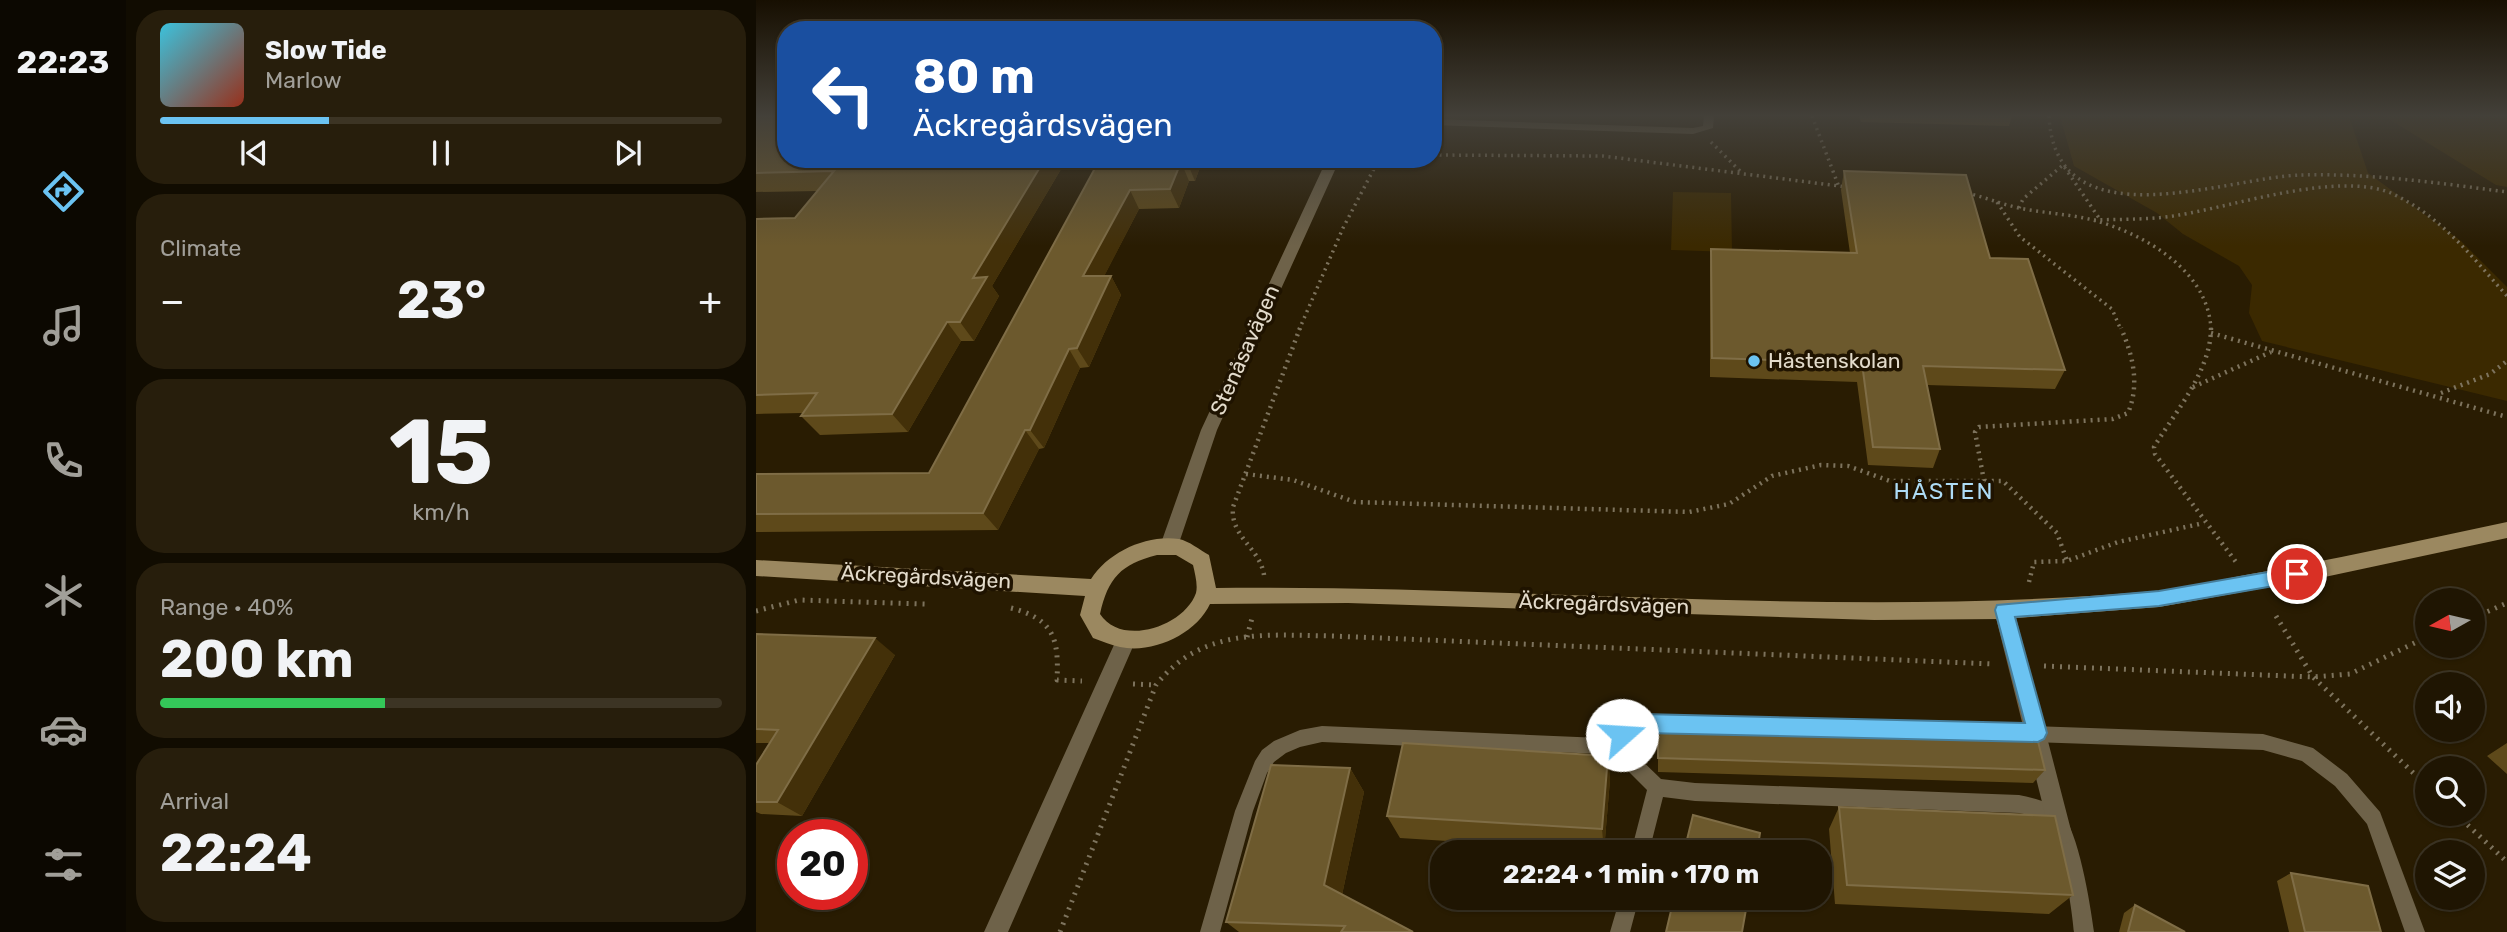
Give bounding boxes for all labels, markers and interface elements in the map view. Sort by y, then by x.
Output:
text: Slow Tide [265,35,387,66]
text: 22:23 [17,43,109,81]
text: 80 m [913,47,1035,105]
icon: left [798,49,889,140]
text: Marlow [265,66,342,94]
text: Äckregårdsvägen [913,106,1173,144]
icon: previous [235,134,273,172]
icon: pause [422,134,460,172]
icon: next [609,134,647,172]
icon: directions [39,167,88,216]
text: Climate [160,234,241,262]
text: 23° [397,269,486,331]
text: − [160,278,185,324]
text: + [698,278,722,324]
street label: Stenåsavägen [1205,281,1284,419]
icon: music [39,301,88,350]
place label: Håstenskolan [1768,348,1901,373]
marker: Håstenskolan [1746,353,1762,369]
text: 15 [389,398,493,506]
icon: phone [39,436,88,485]
district label: HÅSTEN [1894,477,1994,505]
text: km/h [412,498,470,526]
pin [2267,544,2327,604]
icon: arrive [2278,555,2316,593]
street label: Äckregårdsvägen [840,560,1012,593]
icon: climate [39,571,88,620]
street label: Äckregårdsvägen [1518,588,1690,619]
north arrow [2415,588,2485,658]
map controls [2415,588,2485,910]
text: Range · 40% [160,593,294,621]
text: 200 km [160,628,354,690]
button: sound [2415,672,2485,742]
position arrow [1585,698,1659,772]
icon: car [39,705,88,754]
button: search [2415,756,2485,826]
text: Arrival [160,787,229,815]
speed limit sign: 20 [777,819,868,910]
text: 22:24 [160,822,312,884]
icon: filters [39,840,88,889]
button: layers [2415,840,2485,910]
text: 22:24 · 1 min · 170 m [1503,859,1759,890]

